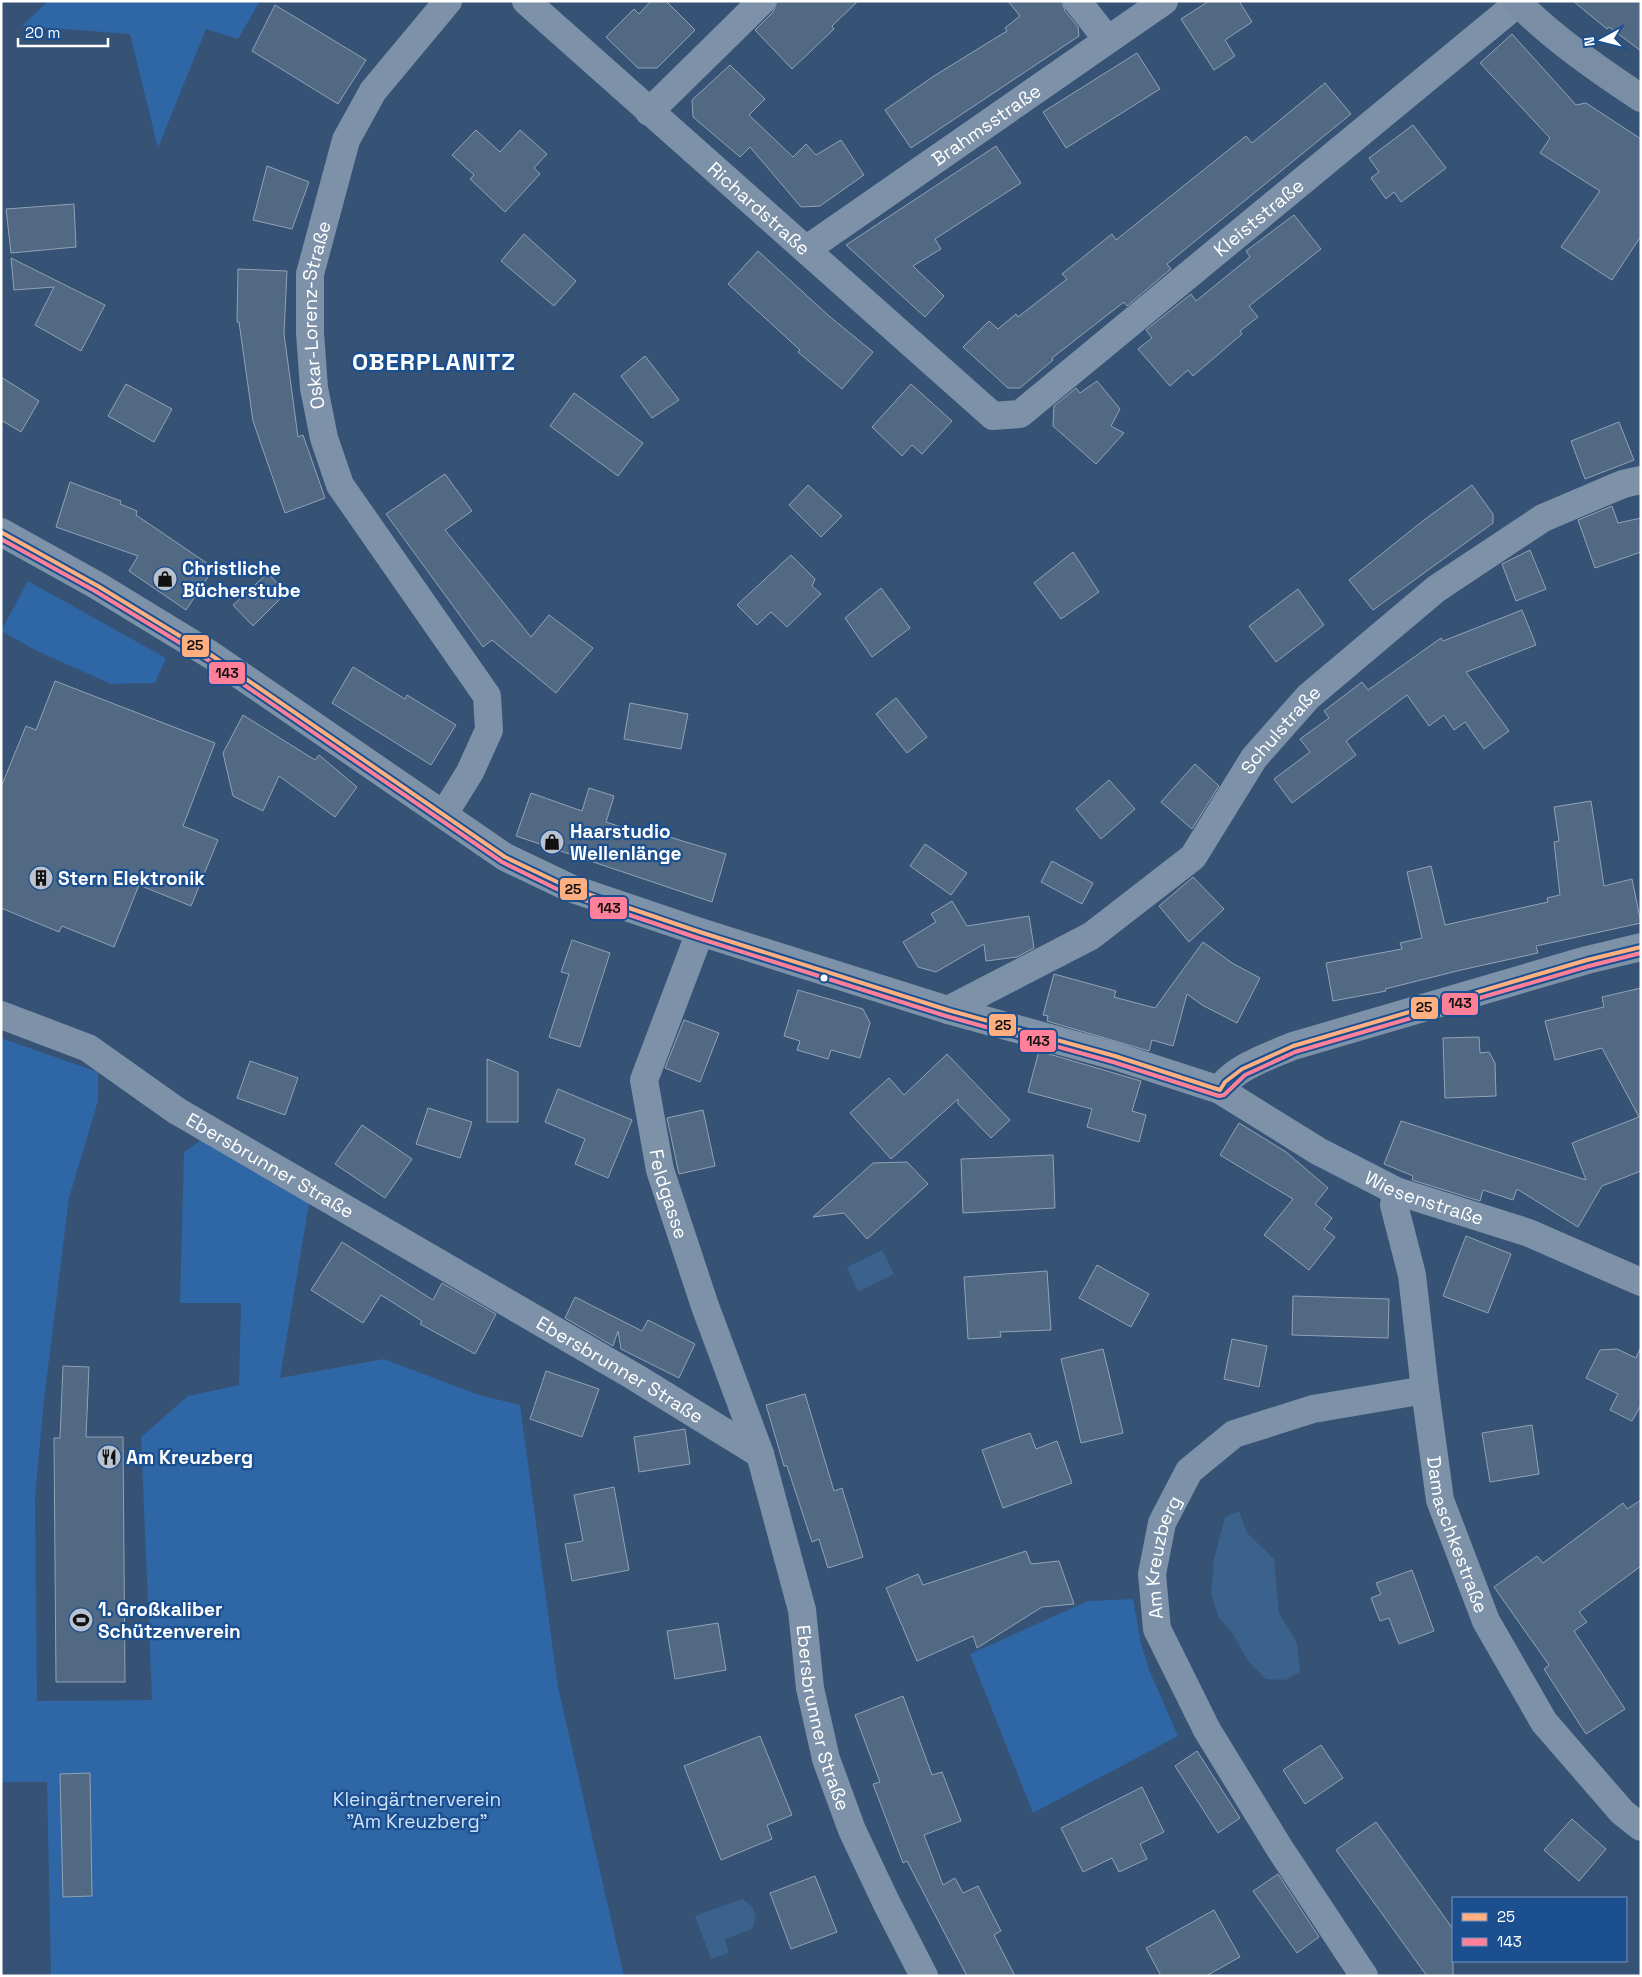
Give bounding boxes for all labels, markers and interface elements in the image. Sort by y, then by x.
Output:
scale bar [18,15,108,47]
north arrow [1577,15,1627,65]
text: 20 m [25,23,60,42]
text: N [1580,36,1599,47]
street label: Brahmsstraße [926,78,1046,171]
street label: Richardstraße [703,156,816,261]
street label: Kleiststraße [1208,172,1309,262]
street label: Oskar-Lorenz-Straße [297,218,336,412]
district label: OBERPLANITZ [352,346,516,377]
place label: Christliche Bücherstube [182,556,301,603]
shop icon: Christliche Bücherstube [152,566,178,592]
line badge: 25 [181,634,210,658]
text: 25 [187,636,203,654]
line badge: 143 [208,661,246,685]
text: 143 [215,664,239,682]
street label: Schulstraße [1235,679,1326,779]
place label: Haarstudio Wellenlänge [570,819,682,866]
shop icon: Haarstudio Wellenlänge [539,829,565,855]
building icon: Stern Elektronik [28,865,54,891]
place label: Stern Elektronik [58,866,205,891]
line badge: 25 [559,877,588,901]
text: 25 [565,880,581,898]
line badge: 143 [589,896,628,920]
text: 143 [597,899,621,917]
unlabelled marker [819,973,829,983]
line badge: 143 [1441,992,1479,1016]
text: 143 [1448,994,1472,1012]
line badge: 25 [1410,996,1439,1020]
text: 25 [1416,998,1432,1016]
line badge: 25 [988,1013,1017,1037]
text: 25 [995,1016,1011,1034]
line badge: 143 [1019,1029,1057,1053]
text: 143 [1026,1032,1050,1050]
street label: Ebersbrunner Straße [182,1107,359,1224]
street label: Feldgasse [644,1147,694,1242]
street label: Wiesenstraße [1360,1165,1487,1230]
street label: Ebersbrunner Straße [532,1310,708,1429]
restaurant icon: Am Kreuzberg [96,1444,122,1470]
place label: Am Kreuzberg [126,1445,253,1470]
street label: Damaschkestraße [1422,1454,1494,1617]
street label: Am Kreuzberg [1140,1491,1187,1620]
place label: 1. Großkaliber Schützenverein [98,1597,241,1644]
sports icon: 1. Großkaliber Schützenverein [68,1607,94,1633]
street label: Ebersbrunner Straße [791,1623,856,1814]
park label: Kleingärtnerverein "Am Kreuzberg" [333,1787,501,1834]
legend [1452,1897,1627,1962]
text: 25 [1497,1907,1515,1926]
text: 143 [1497,1932,1522,1951]

